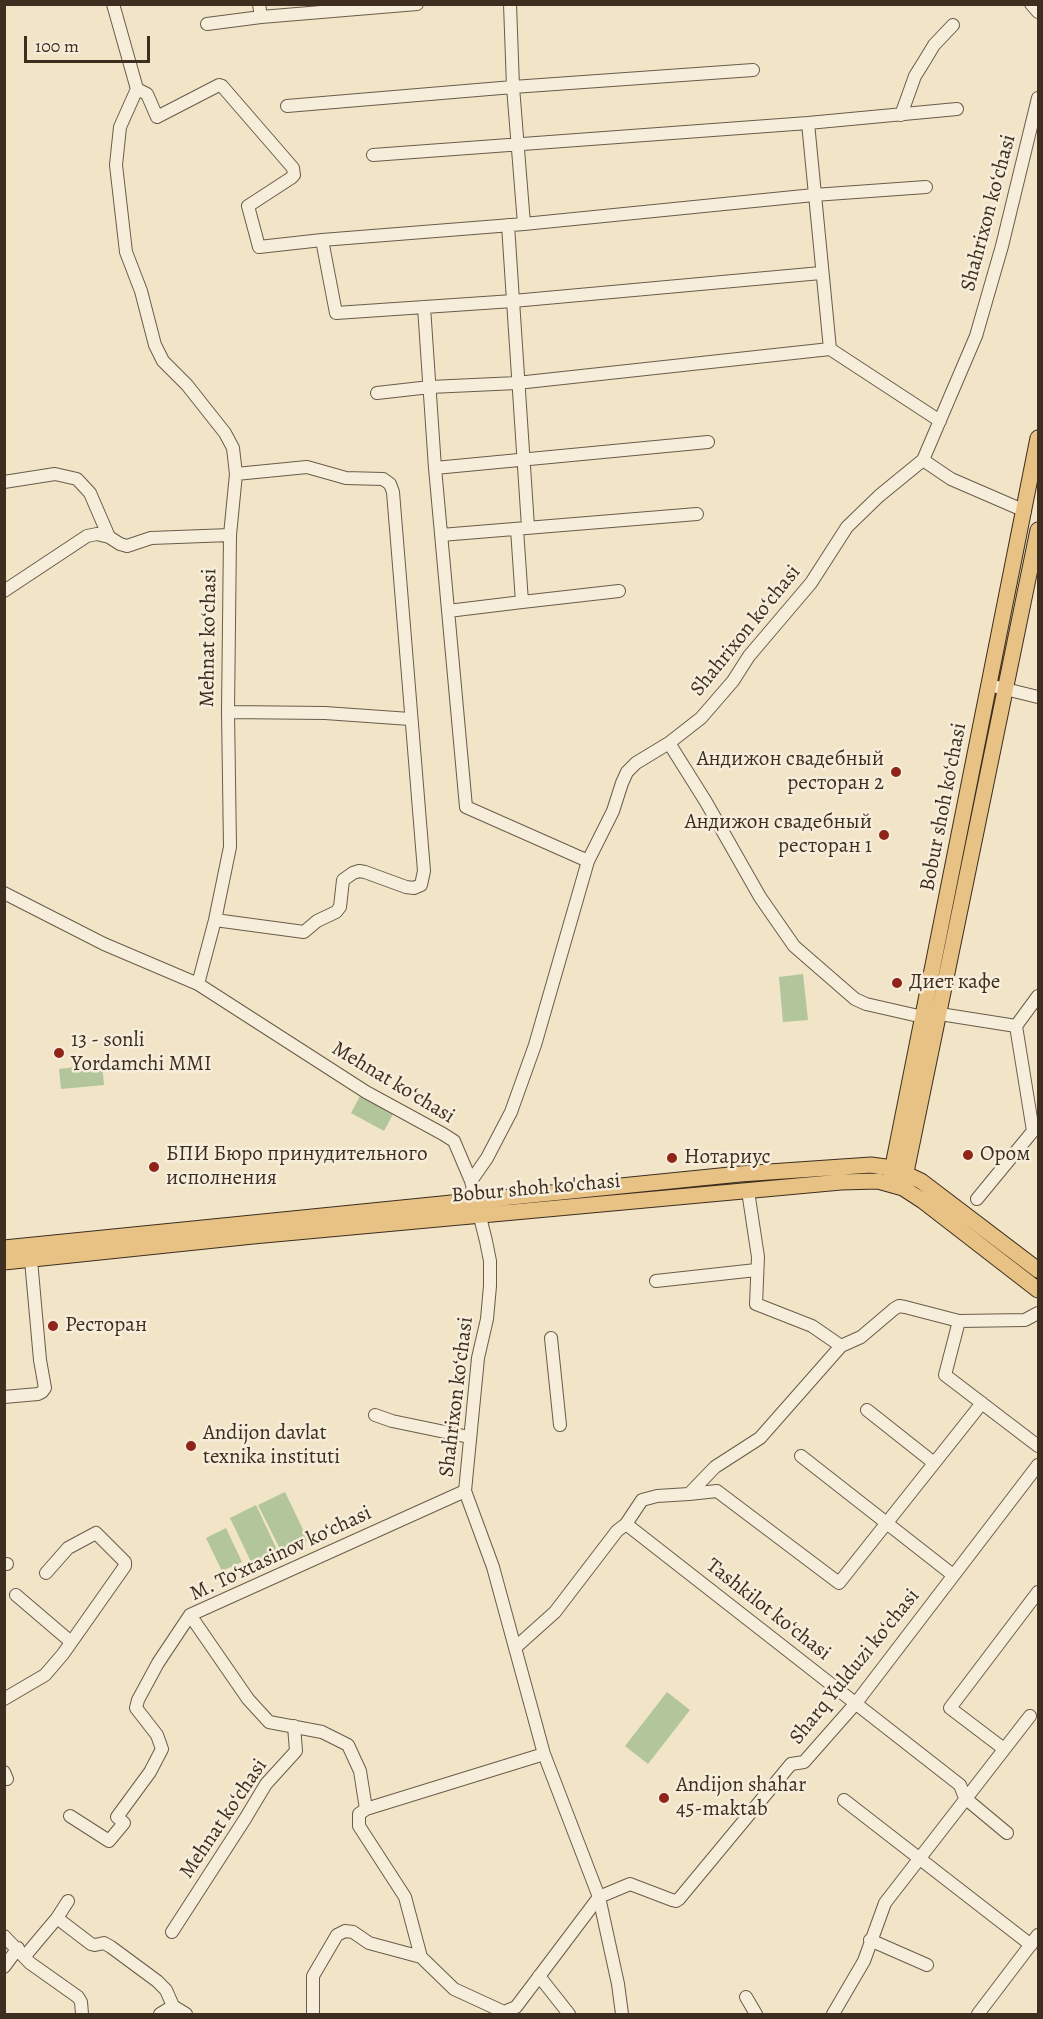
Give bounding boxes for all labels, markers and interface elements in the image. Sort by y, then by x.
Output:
scale bar [27,24,153,62]
text: 100 m [35,34,79,58]
street label: Shahrixon koʻchasi [956,132,1022,294]
street label: Shahrixon koʻchasi [685,560,807,702]
street label: Mehnat koʻchasi [195,568,223,708]
street label: Bobur shoh koʻchasi [915,721,973,893]
place label: Андижон свадебный ресторан 2 [697,747,884,797]
marker: Андижон свадебный ресторан 2 [889,765,903,779]
place label: Андижон свадебный ресторан 1 [685,810,872,860]
marker: Андижон свадебный ресторан 1 [877,828,891,842]
place label: Диет кафе [909,970,1000,996]
marker: Диет кафе [890,976,904,990]
place label: 13 - sonli Yordamchi MMI [71,1028,212,1078]
street label: Mehnat koʻchasi [327,1036,459,1130]
marker: 13 - sonli Yordamchi MMI [52,1046,66,1060]
place label: БПИ Бюро принудительного исполнения [166,1142,428,1192]
place label: Ором [980,1142,1030,1168]
place label: Нотариус [684,1145,771,1171]
marker: Ором [961,1148,975,1162]
marker: Нотариус [665,1151,679,1165]
marker: БПИ Бюро принудительного исполнения [147,1160,161,1174]
street label: Bobur shoh ko'chasi [450,1169,622,1209]
place label: Ресторан [65,1313,147,1339]
street label: Shahrixon koʻchasi [435,1315,479,1479]
marker: Ресторан [46,1319,60,1333]
place label: Andijon davlat texnika instituti [203,1421,340,1471]
marker: Andijon davlat texnika instituti [184,1439,198,1453]
street label: M. Toʻxtasinov koʻchasi [186,1501,376,1607]
street label: Tashkilot koʻchasi [701,1553,835,1667]
street label: Sharq Yulduzi koʻchasi [785,1584,925,1750]
street label: Mehnat koʻchasi [175,1754,273,1884]
place label: Andijon shahar 45-maktab [676,1773,806,1823]
marker: Andijon shahar 45-maktab [657,1791,671,1805]

